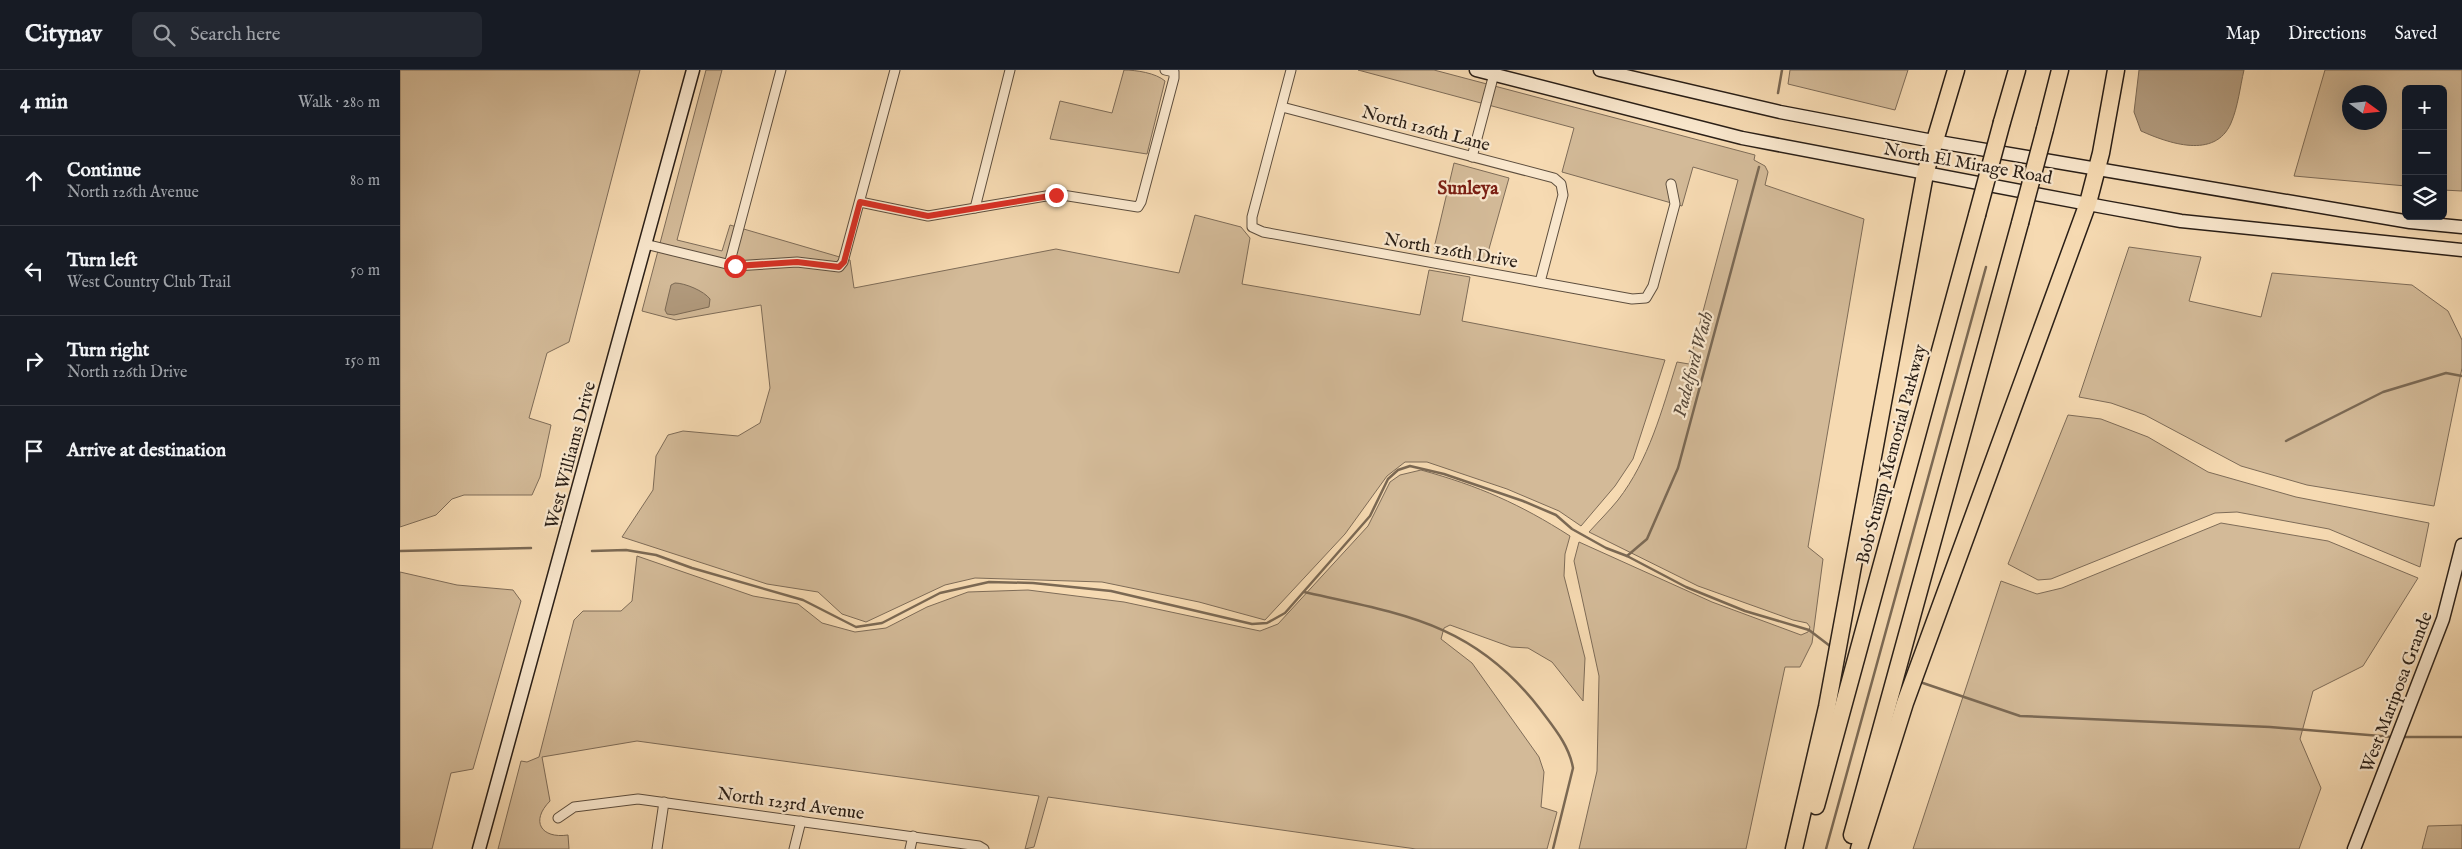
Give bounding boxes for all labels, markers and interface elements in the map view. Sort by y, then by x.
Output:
search box [132,12,482,57]
text: Citynav [25,19,102,50]
icon: search [150,21,178,49]
text: Search here [190,23,281,47]
text: Map [2226,23,2260,46]
text: Directions [2288,23,2366,46]
text: Saved [2394,23,2437,46]
north arrow [2342,85,2387,130]
map controls [2402,85,2447,220]
button: + [2402,85,2447,130]
text: 4 min [20,89,68,116]
text: Walk · 280 m [298,93,380,113]
street label: North 126th Lane [1359,101,1492,158]
button: − [2402,130,2447,175]
street label: North El Mirage Road [1881,138,2054,191]
text: Continue [67,159,141,183]
icon: ahead [20,167,48,195]
text: 80 m [350,171,380,191]
button: layers [2402,175,2447,220]
district label: Sunleya [1438,177,1499,201]
text: North 126th Avenue [67,183,199,203]
route end [1045,184,1068,207]
street label: North 126th Drive [1382,228,1519,275]
text: Turn left [67,249,138,273]
route start [724,255,747,278]
icon: left [20,257,48,285]
text: 50 m [351,261,380,281]
text: West Country Club Trail [67,273,231,293]
water label: Padelford Wash [1668,309,1720,420]
text: Turn right [67,339,149,363]
street label: Bob Stump Memorial Parkway [1852,342,1933,567]
icon: right [20,347,48,375]
text: 150 m [345,351,380,371]
text: North 126th Drive [67,363,187,383]
street label: West Williams Drive [541,379,602,532]
icon: arrive [20,437,48,465]
text: Arrive at destination [67,439,226,463]
street label: West Mariposa Grande [2356,609,2439,776]
street label: North 123rd Avenue [716,783,866,826]

